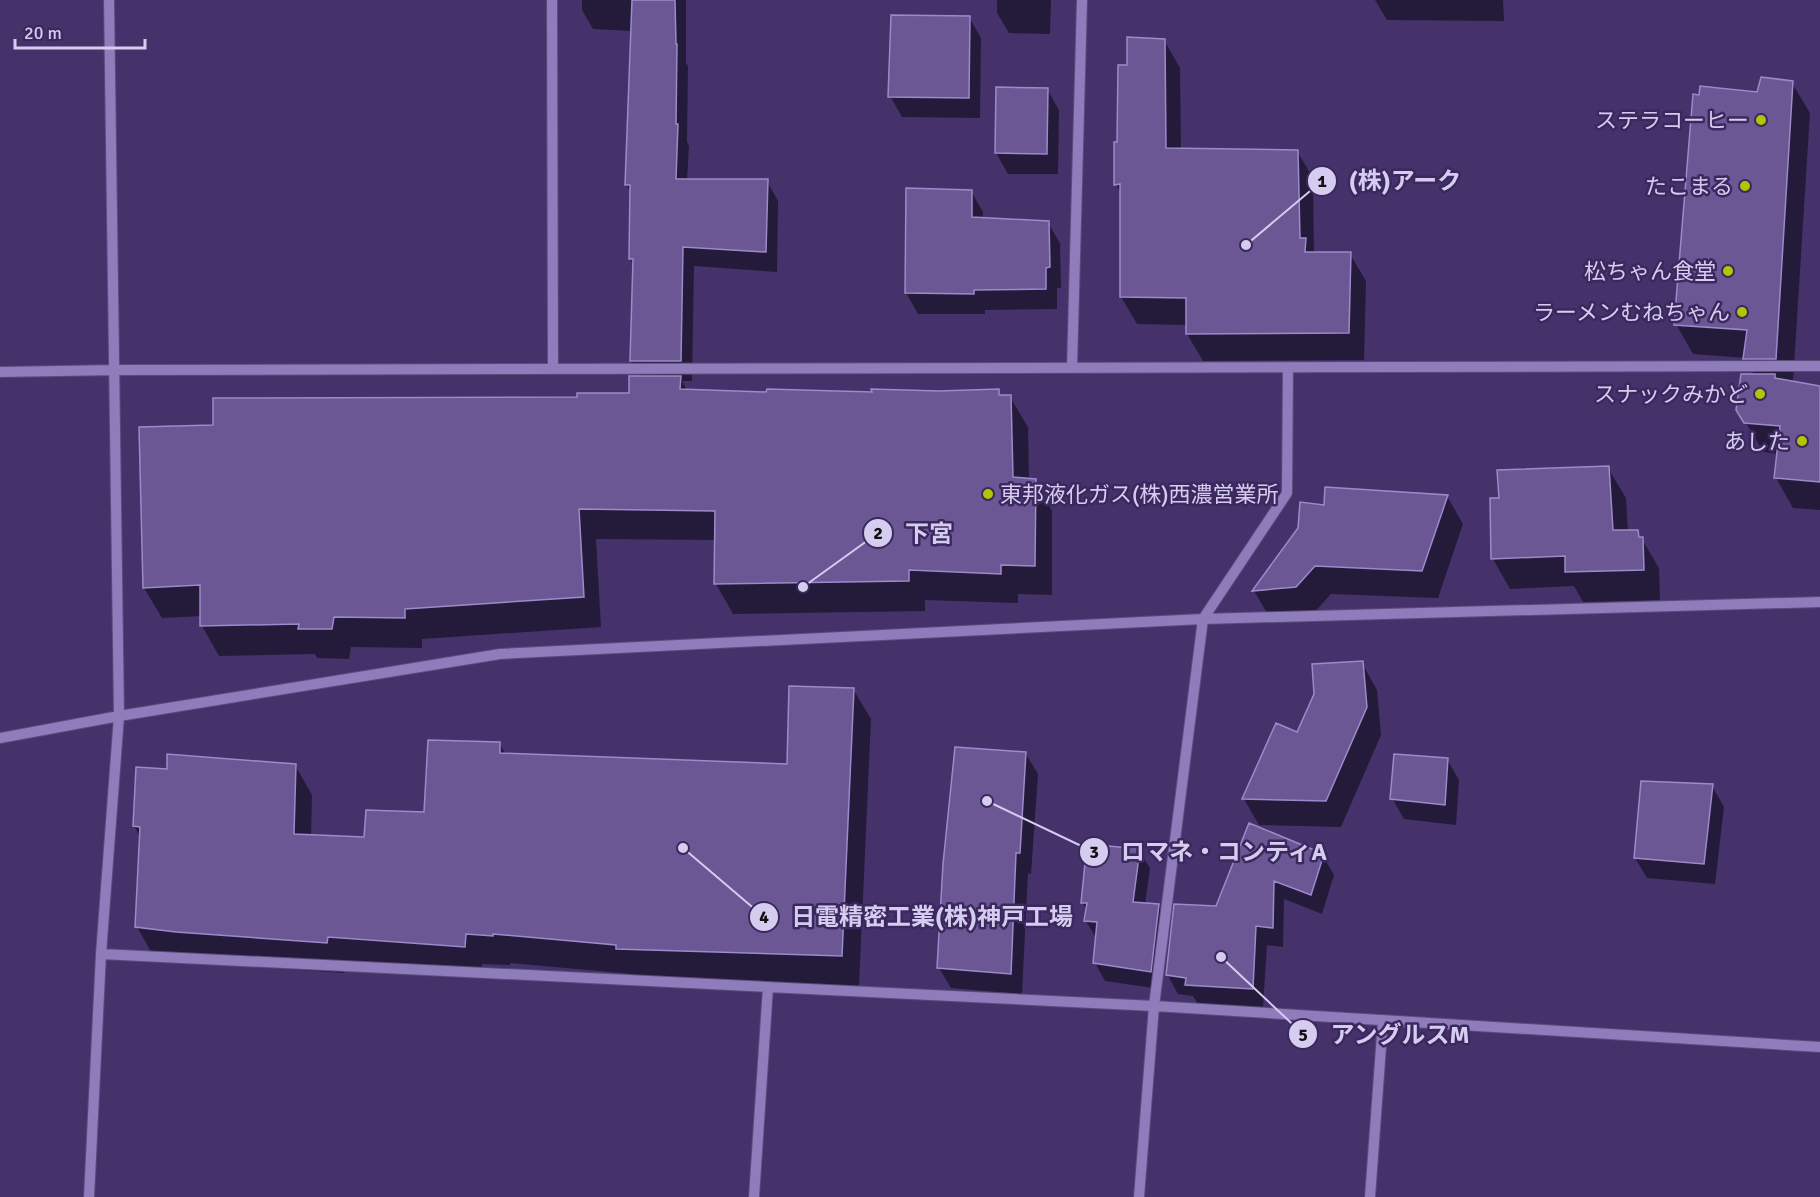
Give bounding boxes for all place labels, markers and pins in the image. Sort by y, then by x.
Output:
place label: ステラコーヒー [1595,107,1749,134]
marker: ステラコーヒー [1754,113,1768,127]
callout: (株)アーク [1307,160,1473,202]
place label: たこまる [1645,173,1733,200]
marker: たこまる [1738,179,1752,193]
place label: 松ちゃん食堂 [1584,258,1716,285]
marker: 松ちゃん食堂 [1721,264,1735,278]
place label: ラーメンむねちゃん [1533,299,1730,326]
marker: ラーメンむねちゃん [1735,305,1749,319]
place label: スナックみかど [1594,381,1748,408]
marker: スナックみかど [1753,387,1767,401]
place label: あした [1724,428,1790,455]
marker: あした [1795,434,1809,448]
place label: 東邦液化ガス(株)西濃営業所 [1000,481,1279,508]
marker: 東邦液化ガス(株)西濃営業所 [981,487,995,501]
callout: 下宮 [863,512,965,554]
callout: ロマネ・コンティA [1079,831,1340,873]
callout: 日電精密工業(株)神戸工場 [749,896,1085,938]
callout: アングルスM [1288,1013,1482,1055]

